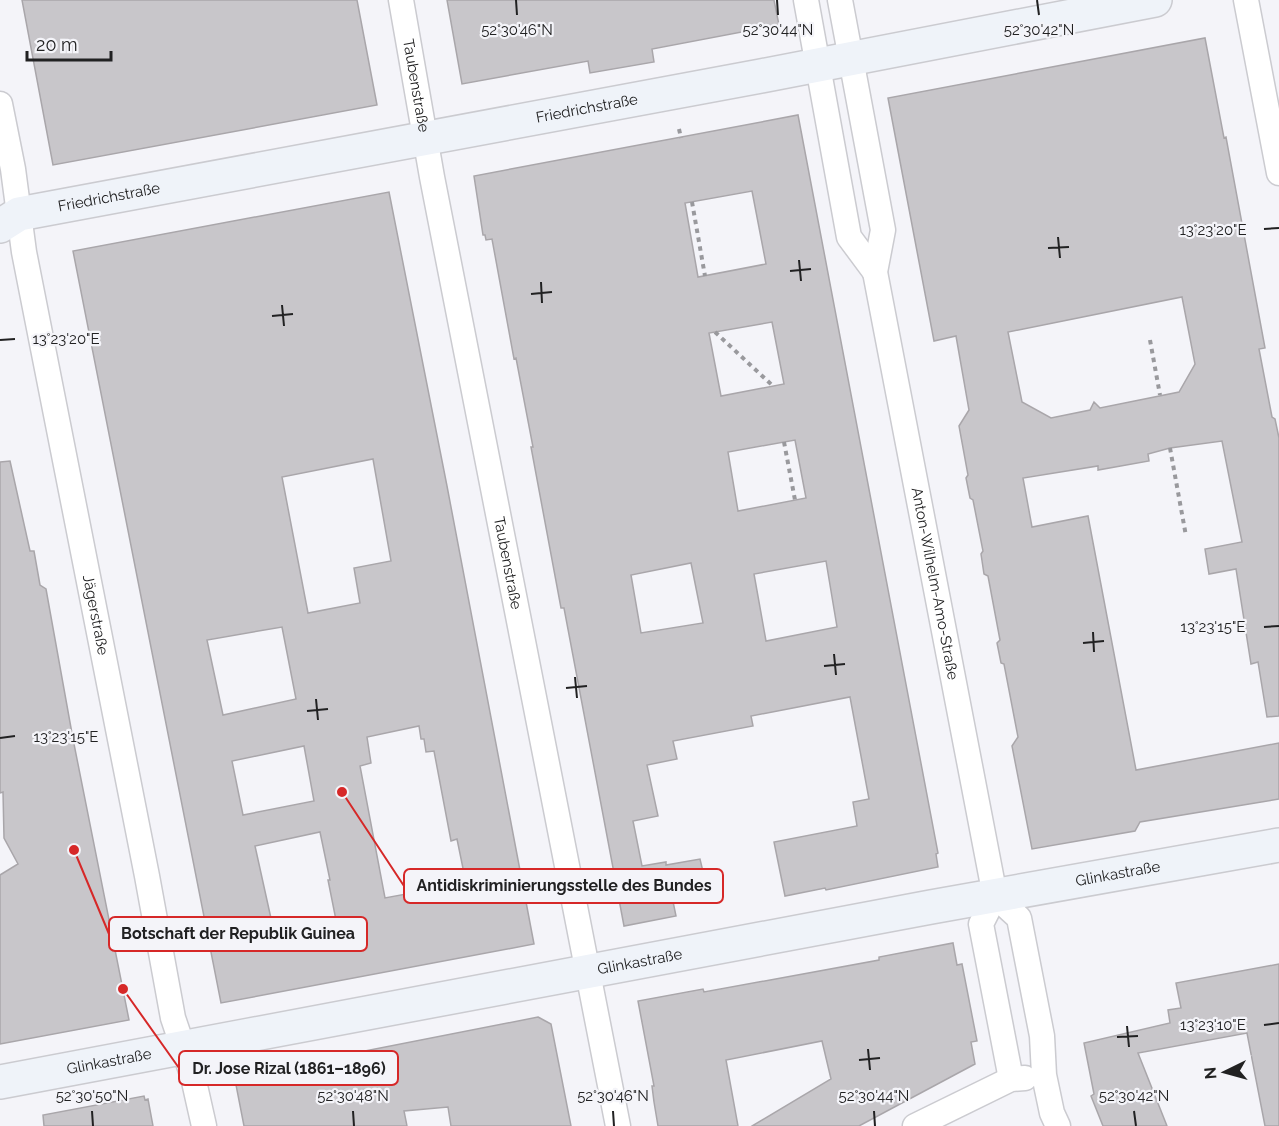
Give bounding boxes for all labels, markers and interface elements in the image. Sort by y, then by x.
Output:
text: 52°30'46"N [481,21,553,39]
text: 52°30'44"N [743,21,813,39]
text: 52°30'42"N [1004,21,1074,39]
scale bar [27,24,111,62]
text: 20 m [36,34,78,55]
street label: Taubenstraße [399,38,433,134]
street label: Friedrichstraße [534,90,639,127]
street label: Friedrichstraße [57,179,162,216]
text: 13°23'20"E [1179,221,1247,239]
text: 13°23'20"E [32,330,100,348]
street label: Anton-Wilhelm-Amo-Straße [908,486,962,682]
street label: Taubenstraße [490,515,526,611]
street label: Jägerstraße [79,573,112,657]
text: 13°23'15"E [1181,618,1245,636]
text: 13°23'15"E [34,728,98,746]
street label: Glinkastraße [1074,857,1162,890]
callout: Antidiskriminierungsstelle des Bundes [404,869,723,903]
text: Antidiskriminierungsstelle des Bundes [416,876,712,895]
callout: Botschaft der Republik Guinea [109,917,367,951]
text: Botschaft der Republik Guinea [121,924,355,943]
street label: Glinkastraße [596,945,684,979]
text: 13°23'10"E [1180,1016,1246,1034]
north arrow [1195,1042,1255,1102]
street label: Glinkastraße [65,1045,153,1078]
callout: Dr. Jose Rizal (1861–1896) [179,1051,398,1085]
text: Dr. Jose Rizal (1861–1896) [192,1059,386,1078]
text: N [1201,1066,1221,1080]
text: 52°30'50"N [56,1087,128,1105]
text: 52°30'48"N [317,1087,389,1105]
text: 52°30'46"N [577,1087,649,1105]
text: 52°30'44"N [839,1087,909,1105]
text: 52°30'42"N [1099,1087,1169,1105]

